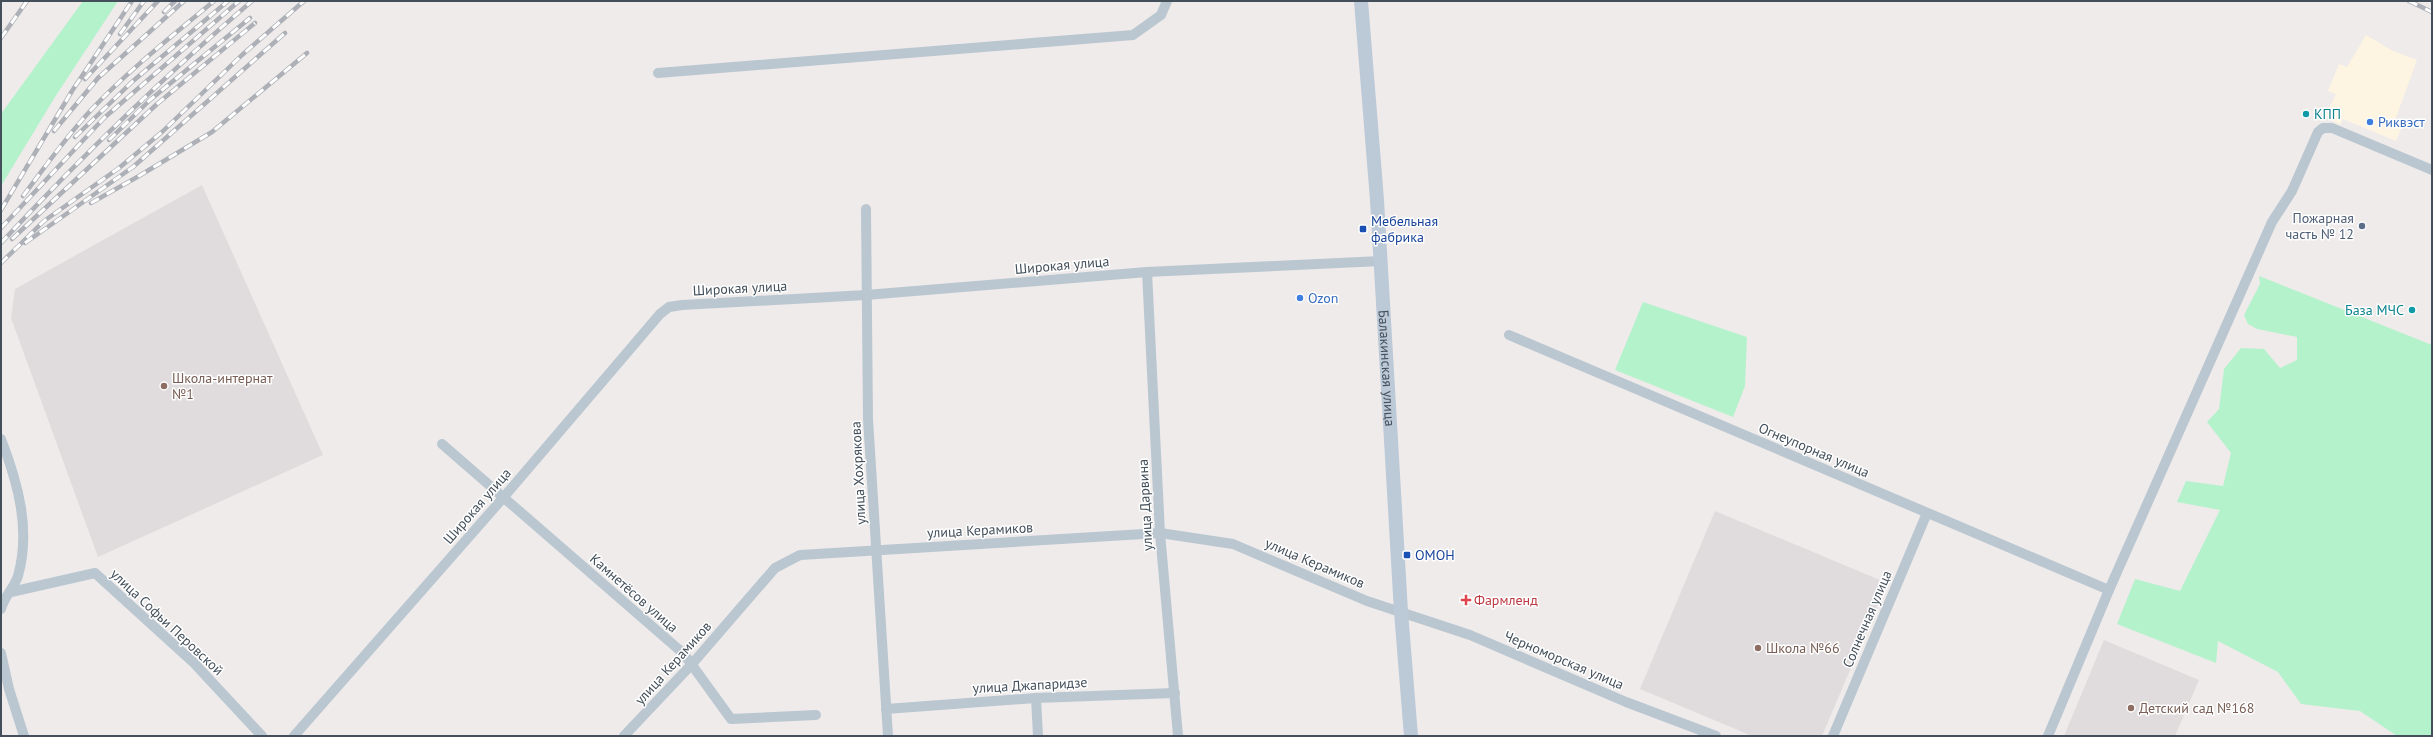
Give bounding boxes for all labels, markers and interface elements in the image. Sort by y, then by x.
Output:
place label: КПП [2314,105,2341,123]
marker: КПП [2301,109,2311,119]
place label: Риквэст [2378,113,2425,131]
marker: Риквэст [2365,117,2375,127]
place label: Пожарная часть № 12 [2285,209,2354,243]
place label: Мебельная фабрика [1371,212,1438,246]
marker: Пожарная часть № 12 [2357,221,2367,231]
marker: Мебельная фабрика [1358,224,1368,234]
street label: Широкая улица [1014,252,1110,278]
street label: Широкая улица [692,277,788,299]
place label: Ozon [1308,289,1338,307]
marker: Ozon [1295,293,1305,303]
place label: База МЧС [2345,301,2404,319]
marker: База МЧС [2407,305,2417,315]
street label: Балакинская улица [1374,309,1399,427]
place label: Школа-интернат №1 [172,369,273,403]
marker: Школа-интернат №1 [159,381,169,391]
street label: Огнеупорная улица [1756,419,1872,482]
street label: улица Хохрякова [846,421,870,525]
street label: улица Дарвина [1134,459,1156,551]
street label: Широкая улица [439,464,515,548]
street label: улица Керамиков [926,518,1034,542]
street label: улица Керамиков [1263,534,1367,592]
place label: ОМОН [1415,546,1455,564]
street label: Камнетёсов улица [586,550,682,636]
marker: ОМОН [1402,550,1412,560]
street label: улица Софьи Перовской [107,565,227,679]
street label: Солнечная улица [1838,568,1896,670]
place label: Фармленд [1474,591,1538,609]
marker: Фармленд [1461,595,1471,605]
street label: улица Керамиков [631,617,715,709]
street label: Черноморская улица [1501,627,1627,693]
place label: Школа №66 [1766,639,1840,657]
marker: Школа №66 [1753,643,1763,653]
street label: улица Джапаридзе [972,673,1088,697]
place label: Детский сад №168 [2139,699,2254,717]
marker: Детский сад №168 [2126,703,2136,713]

